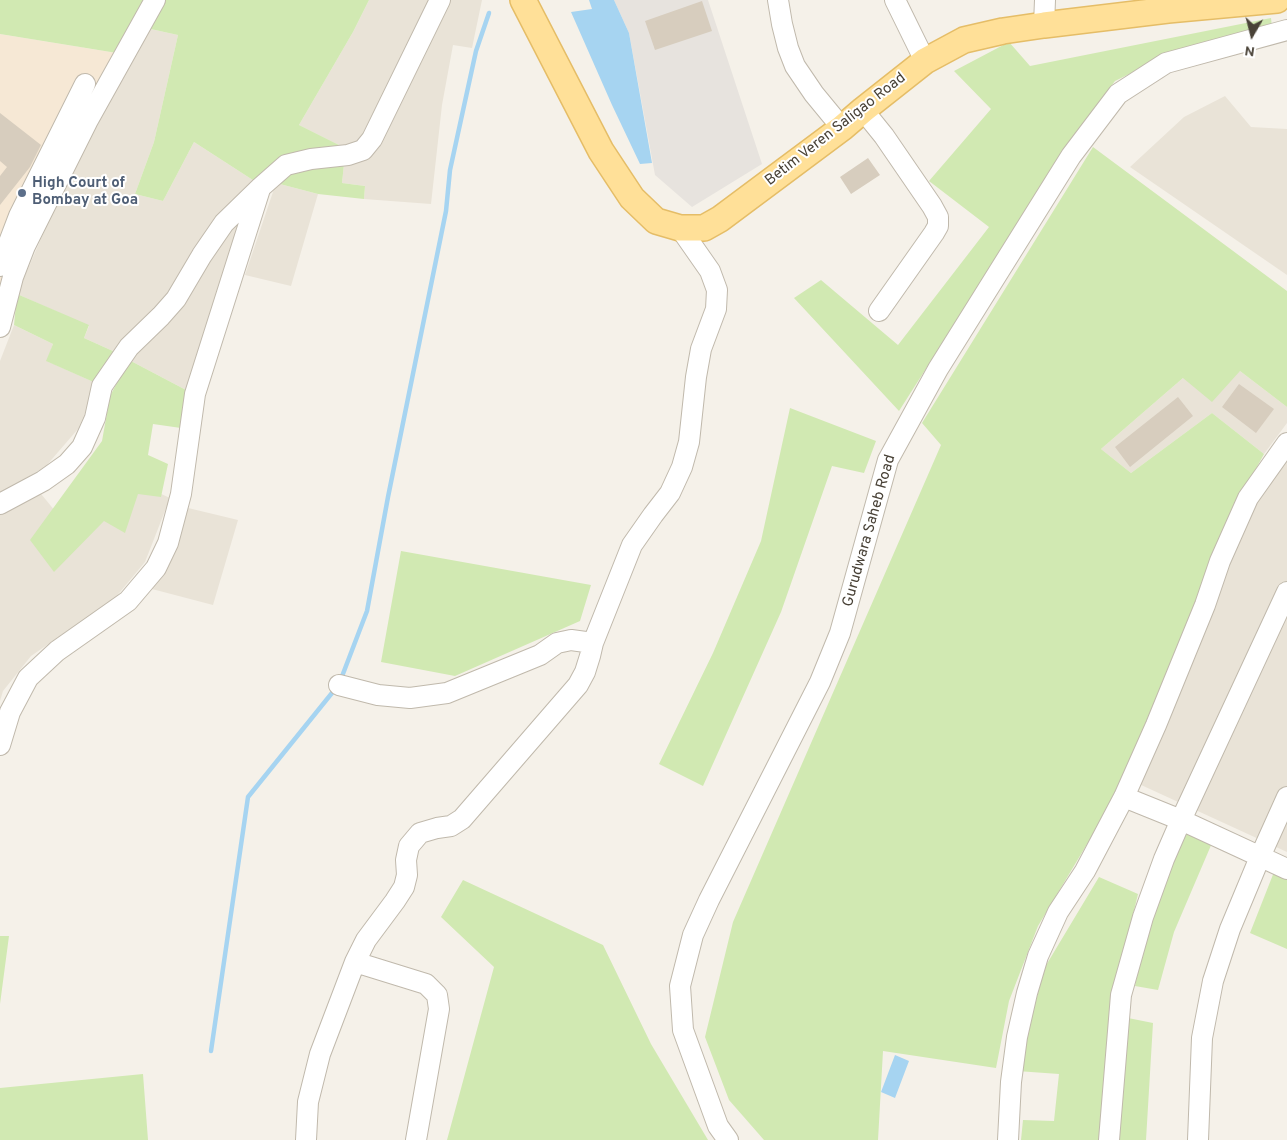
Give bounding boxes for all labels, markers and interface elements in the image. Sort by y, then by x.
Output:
north arrow [1227,10,1277,60]
text: N [1244,41,1256,59]
street label: Betim Veren Saligao Road [762,70,910,190]
place label: High Court of Bombay at Goa [32,175,138,210]
marker: High Court of Bombay at Goa [16,187,28,199]
street label: Gurudwara Saheb Road [840,453,900,609]

